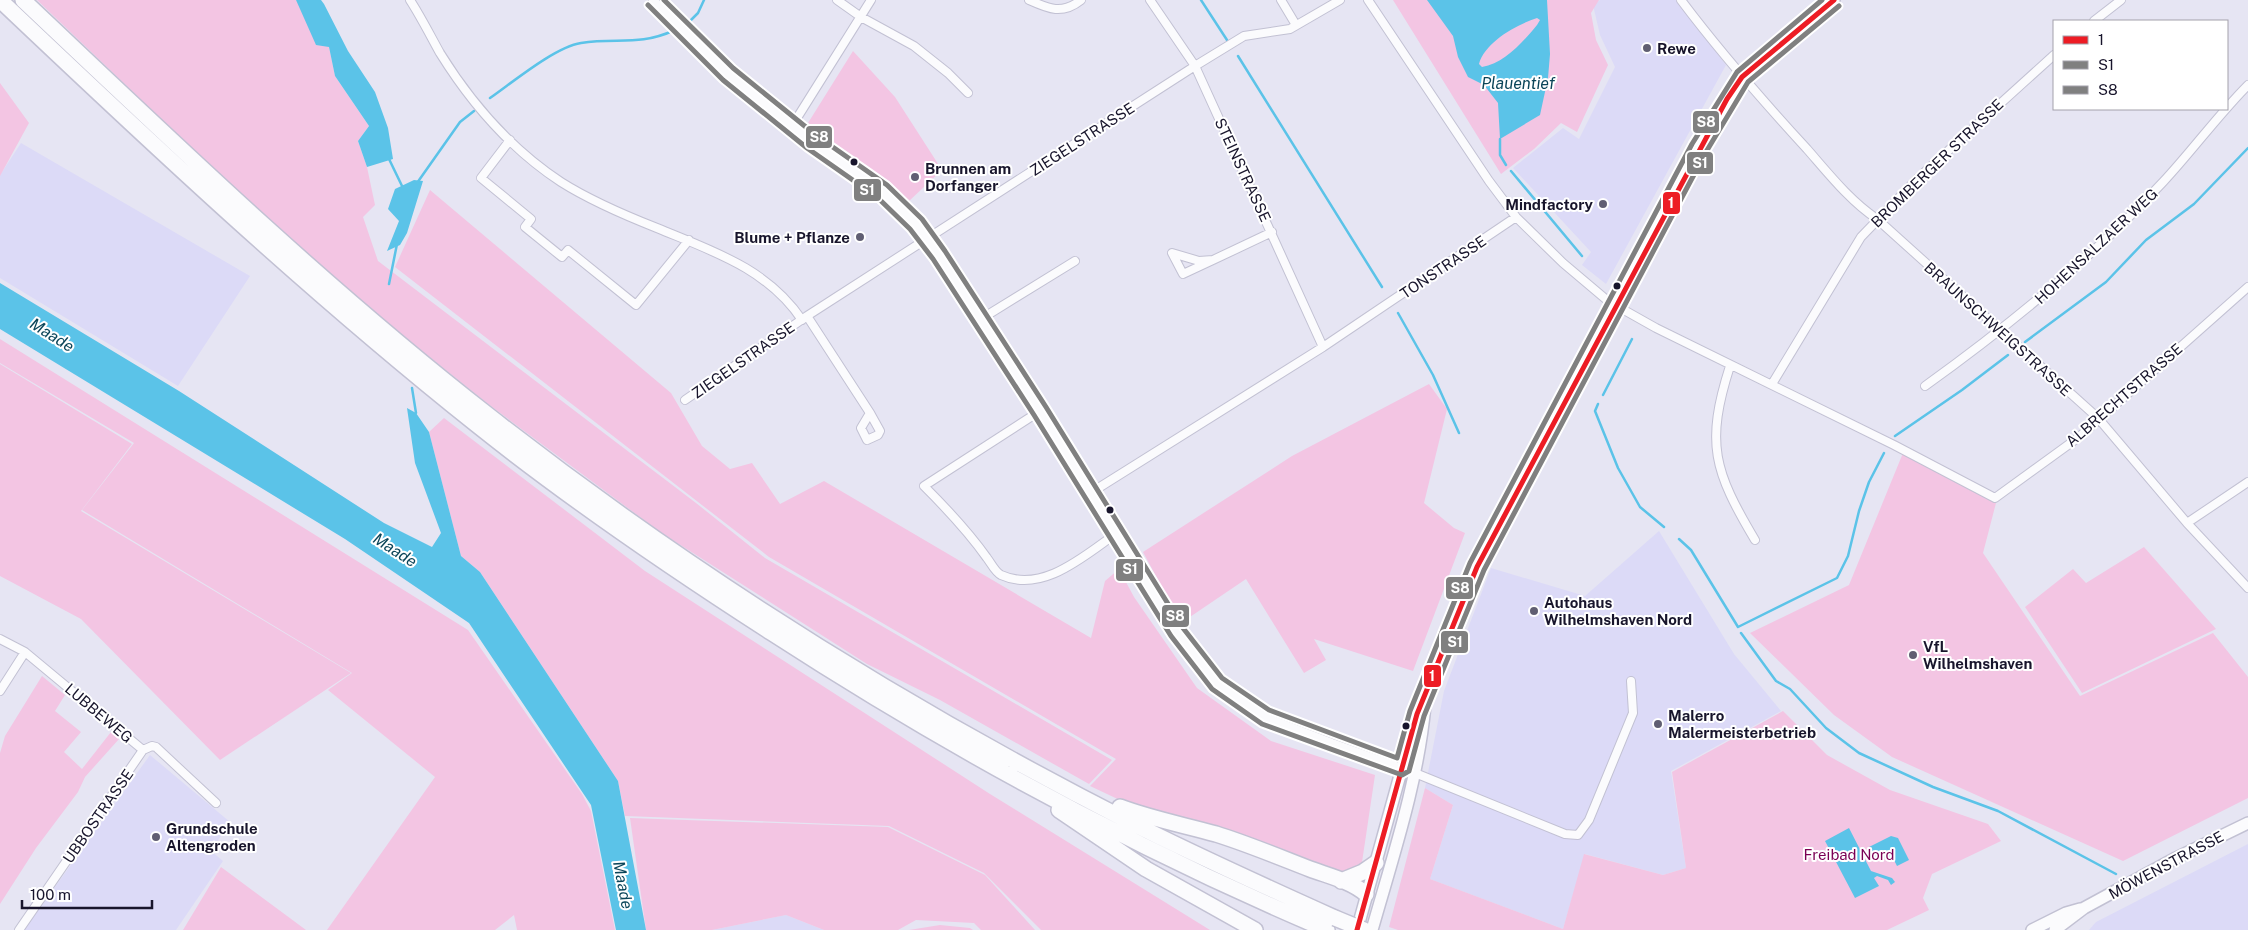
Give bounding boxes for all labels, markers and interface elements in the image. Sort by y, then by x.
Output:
legend [2053,20,2228,110]
text: 1 [2098,31,2104,48]
place label: Rewe [1657,40,1696,57]
marker: Rewe [1641,42,1653,54]
text: S1 [2098,56,2114,73]
water label: Plauentief [1481,74,1556,93]
text: S8 [2098,81,2118,98]
street label: BROMBERGER STRASSE [1867,95,2007,231]
street label: ZIEGELSTRASSE [1027,99,1137,179]
line badge: S8 [1692,110,1720,134]
text: S8 [1696,114,1716,130]
street label: STEINSTRASSE [1212,115,1274,225]
line badge: S8 [805,125,833,149]
text: S8 [809,129,829,145]
line badge: S1 [1686,151,1714,175]
text: S1 [1692,155,1708,171]
unlabelled marker [849,157,859,167]
place label: Brunnen am Dorfanger [925,160,1011,194]
marker: Brunnen am Dorfanger [909,171,921,183]
line badge: S1 [853,178,882,202]
text: S1 [859,182,875,198]
street label: HOHENSALZAER WEG [2031,185,2161,307]
line badge: 1 [1662,191,1681,215]
text: 1 [1668,195,1674,211]
place label: Mindfactory [1505,196,1594,213]
marker: Mindfactory [1597,198,1609,210]
place label: Blume + Pflanze [734,229,850,246]
marker: Blume + Pflanze [854,231,866,243]
street label: TONSTRASSE [1397,232,1489,302]
street label: BRAUNSCHWEIGSTRASSE [1921,259,2075,399]
unlabelled marker [1612,281,1622,291]
water label: Maade [26,314,78,356]
street label: ZIEGELSTRASSE [689,318,797,402]
street label: ALBRECHTSTRASSE [2062,340,2186,450]
unlabelled marker [1105,505,1115,515]
water label: Maade [369,529,421,571]
line badge: S1 [1115,558,1144,582]
text: S1 [1122,561,1138,577]
line badge: S8 [1445,576,1474,600]
text: S8 [1450,580,1470,596]
place label: Autohaus Wilhelmshaven Nord [1544,594,1692,628]
line badge: S8 [1161,604,1190,628]
marker: Autohaus Wilhelmshaven Nord [1528,605,1540,617]
text: S8 [1165,608,1185,624]
line badge: S1 [1440,630,1469,654]
text: S1 [1447,634,1463,650]
place label: VfL Wilhelmshaven [1923,638,2032,672]
marker: VfL Wilhelmshaven [1907,649,1919,661]
line badge: 1 [1423,664,1442,688]
text: 1 [1429,668,1435,684]
street label: LUBBEWEG [62,680,136,746]
place label: Malerro Malermeisterbetrieb [1668,707,1816,741]
marker: Malerro Malermeisterbetrieb [1652,718,1664,730]
unlabelled marker [1401,721,1411,731]
street label: UBBOSTRASSE [59,766,137,866]
place label: Grundschule Altengroden [166,820,258,854]
street label: MÖWENSTRASSE [2105,827,2226,903]
marker: Grundschule Altengroden [150,831,162,843]
park label: Freibad Nord [1803,846,1895,863]
water label: Maade [609,859,637,911]
scale bar [22,878,152,910]
text: 100 m [30,886,71,903]

